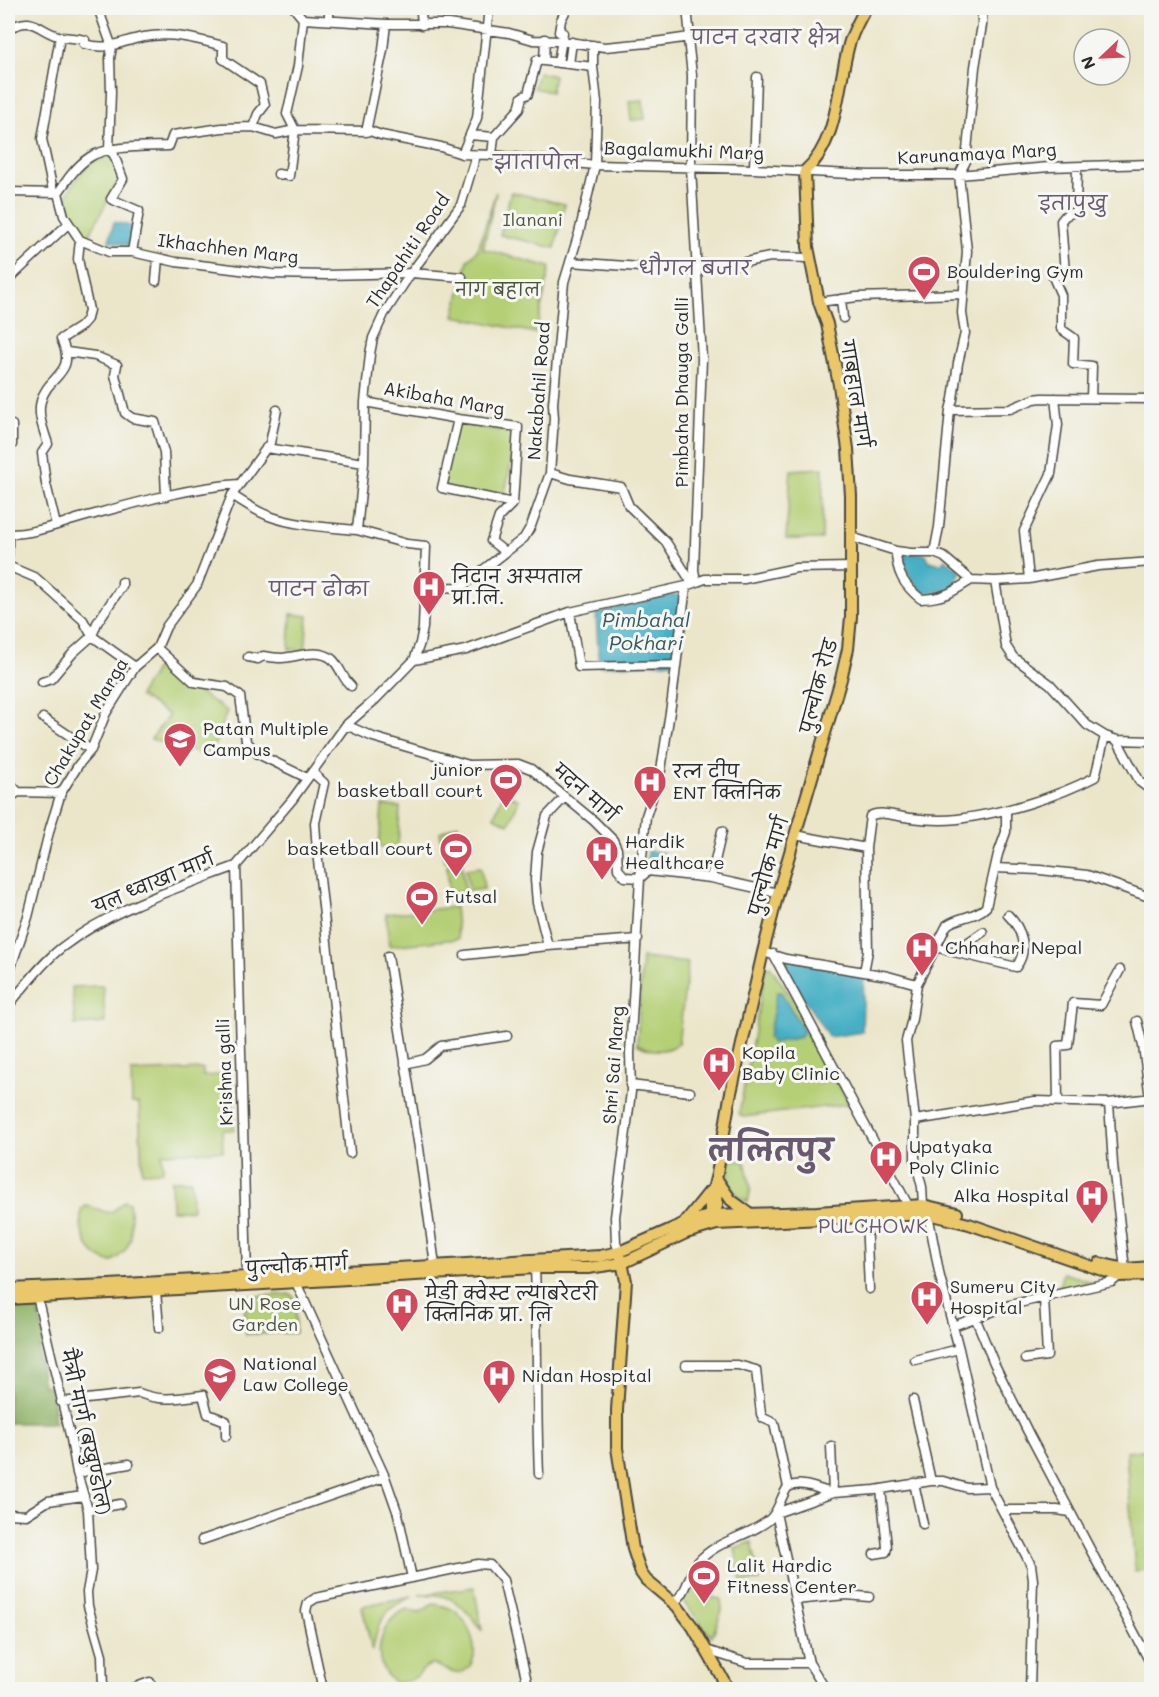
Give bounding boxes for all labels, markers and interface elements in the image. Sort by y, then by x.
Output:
district label: पाटन दरवार क्षेत्र [690,22,843,49]
north arrow [1072,27,1132,87]
text: N [1076,53,1100,73]
street label: Bagalamukhi Marg [604,135,764,165]
street label: Karunamaya Marg [897,137,1057,169]
district label: झातापोल [492,147,582,174]
street label: Thapahiti Road [360,188,454,312]
district label: इतापुखु [1038,189,1109,218]
park label: Ilanani [503,207,563,231]
street label: Ikhachhen Marg [156,227,300,269]
district label: धौगल बजार [639,251,752,280]
sports icon: Bouldering Gym [906,254,942,301]
place label: Bouldering Gym [947,259,1084,283]
park label: नाग बहाल [455,277,542,301]
street label: Pimbaha Dhauga Galli [669,297,693,487]
street label: Nakabahil Road [521,321,555,461]
street label: गाबहाल मार्ग [835,337,878,451]
street label: Akibaha Marg [382,376,507,420]
place label: निदान अस्पताल प्रा.लि. [451,563,583,609]
hospital icon: निदान अस्पताल प्रा.लि. [411,569,447,616]
district label: पाटन ढोका [268,574,370,601]
water label: Pimbahal Pokhari [602,606,690,655]
street label: पुल्चोक रोड [793,634,845,737]
street label: Chakupat Marga [37,653,133,790]
place label: Patan Multiple Campus [203,716,329,761]
school or university icon: Patan Multiple Campus [162,721,198,768]
street label: मदन मार्ग [548,756,625,828]
place label: junior basketball court [337,757,483,802]
place label: रत्न दीप ENT क्लिनिक [672,758,782,804]
sports icon: junior basketball court [488,762,524,809]
hospital icon: रत्न दीप ENT क्लिनिक [632,764,668,811]
street label: पुल्चोक मार्ग [741,812,796,920]
place label: Hardik Healthcare [625,829,725,874]
sports icon: basketball court [438,831,474,878]
hospital icon: Hardik Healthcare [584,834,620,881]
place label: basketball court [287,836,433,860]
street label: यल ध्वाखा मार्ग [88,844,219,919]
sports icon: Futsal [404,879,440,926]
place label: Futsal [445,884,497,908]
hospital icon: Chhahari Nepal [904,930,940,977]
place label: Chhahari Nepal [945,935,1082,959]
street label: Shri Sai Marg [597,1005,629,1125]
street label: Krishna galli [210,1018,238,1126]
place label: Kopila Baby Clinic [742,1040,840,1085]
hospital icon: Kopila Baby Clinic [701,1045,737,1092]
district label: ललितपुर [707,1127,836,1174]
place label: Upatyaka Poly Clinic [909,1134,999,1179]
hospital icon: Upatyaka Poly Clinic [868,1139,904,1186]
hospital icon: Alka Hospital [1074,1178,1110,1225]
place label: Alka Hospital [953,1183,1069,1207]
district label: PULCHOWK [818,1212,928,1238]
street label: पुल्चोक मार्ग [244,1249,350,1282]
place label: Sumeru City Hospital [950,1274,1056,1319]
place label: मेडी क्वेस्ट ल्याबरेटरी क्लिनिक प्रा. लि [424,1278,599,1326]
hospital icon: Sumeru City Hospital [909,1279,945,1326]
hospital icon: मेडी क्वेस्ट ल्याबरेटरी क्लिनिक प्रा. लि [384,1286,420,1333]
park label: UN Rose Garden [228,1291,302,1336]
street label: मैत्री मार्ग (बखुण्डोल) [53,1345,121,1517]
place label: National Law College [243,1351,349,1396]
school or university icon: National Law College [202,1356,238,1403]
hospital icon: Nidan Hospital [481,1358,517,1405]
place label: Nidan Hospital [522,1363,652,1387]
place label: Lalit Hardic Fitness Center [727,1553,857,1598]
sports icon: Lalit Hardic Fitness Center [686,1558,722,1605]

